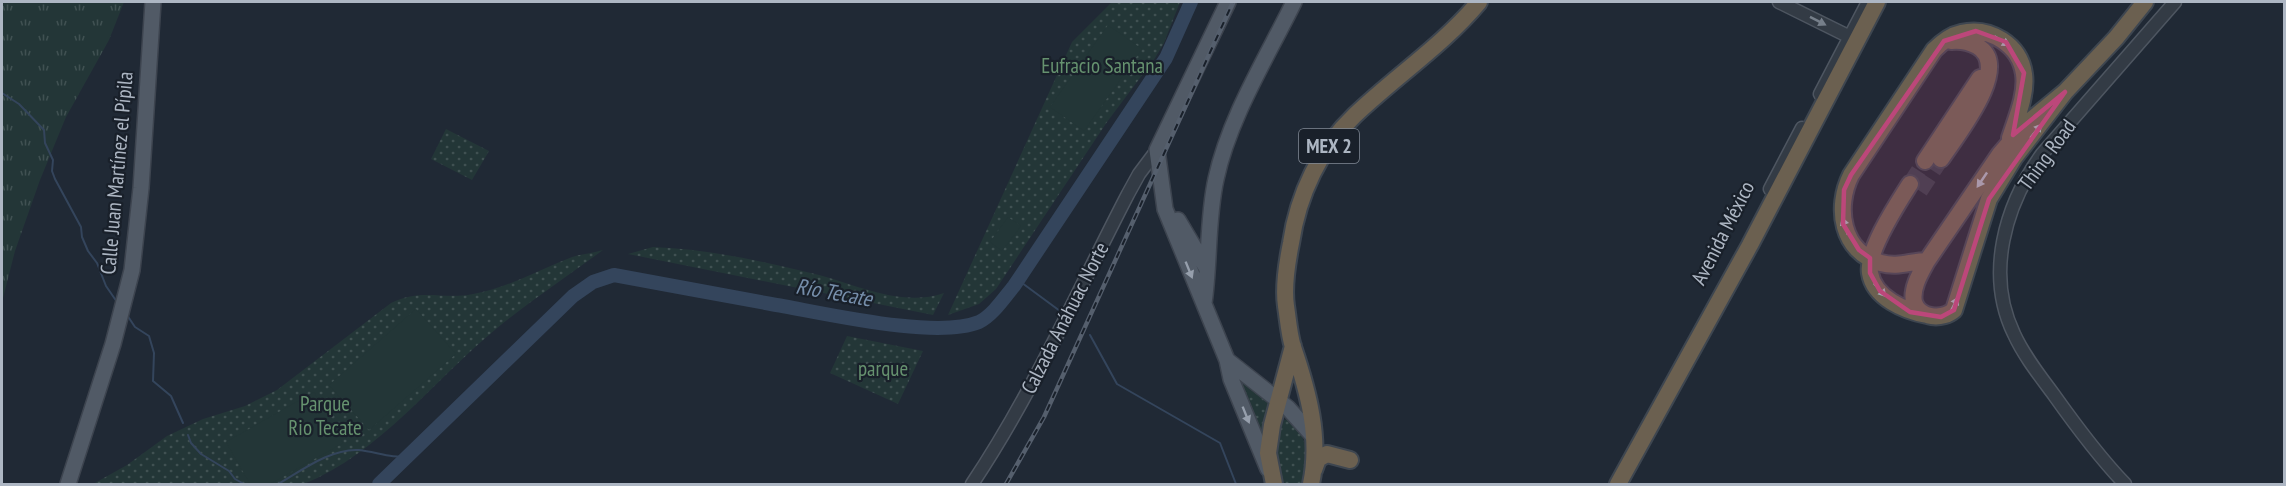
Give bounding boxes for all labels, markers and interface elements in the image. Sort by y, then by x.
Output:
one-way arrow [1809,15,1827,25]
one-way arrow [1993,35,2010,46]
park label: Eufracio Santana [1041,52,1163,79]
street label: Calle Juan Martínez el Pípila [94,70,139,276]
street label: Thing Road [2012,114,2082,196]
one-way arrow [2030,123,2042,138]
road number: MEX 2 [1299,129,1359,163]
one-way arrow [1977,171,1988,188]
street label: Avenida México [1685,176,1760,289]
one-way arrow [1840,217,1850,235]
street label: Calzada Anáhuac Norte [1015,237,1114,398]
one-way arrow [1185,261,1195,279]
water label: Río Tecate [794,272,876,313]
one-way arrow [1873,282,1886,297]
one-way arrow [1949,296,1959,314]
park label: parque [858,355,908,382]
park label: Parque Rio Tecate [288,390,362,441]
one-way arrow [1241,407,1251,425]

